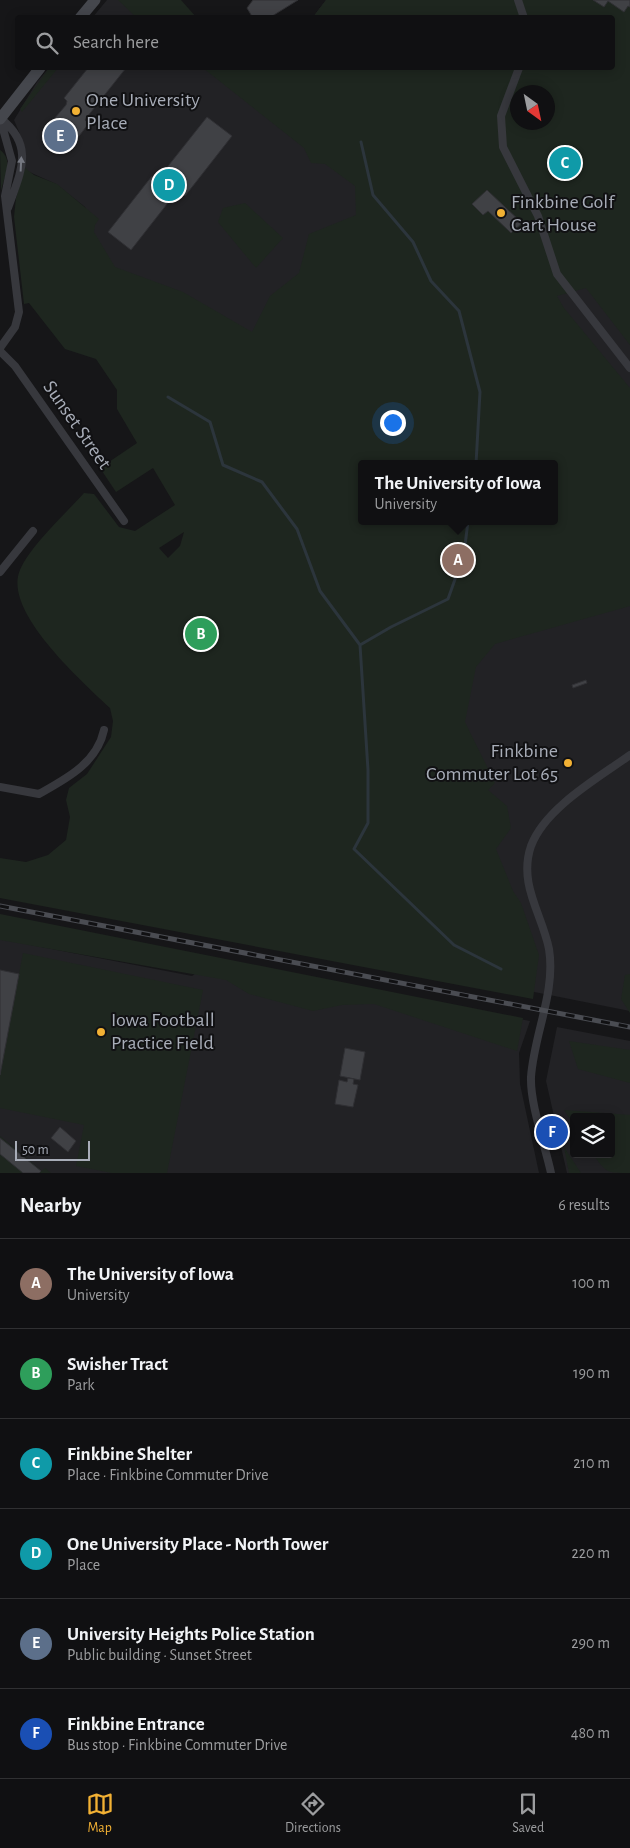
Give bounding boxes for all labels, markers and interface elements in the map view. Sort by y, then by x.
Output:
search box [15,15,615,70]
icon: search [33,29,61,57]
text: Search here [73,33,159,52]
north arrow [510,85,555,130]
place label: One University Place [86,90,200,133]
marker: One University Place [70,105,82,117]
pin: E [44,117,76,155]
pin: C [549,144,581,182]
one-way arrow [18,155,26,171]
pin: D [153,166,185,204]
place label: Finkbine Golf Cart House [511,192,615,235]
marker: Finkbine Golf Cart House [495,207,507,219]
street label: Sunset Street [39,377,115,473]
your location [380,410,406,436]
popup [358,460,558,525]
text: The University of Iowa [375,474,541,493]
text: University [375,496,437,512]
pin: A [442,541,474,579]
pin: B [185,615,217,653]
place label: Finkbine Commuter Lot 65 [426,741,558,784]
marker: Finkbine Commuter Lot 65 [562,757,574,769]
place label: Iowa Football Practice Field [111,1010,215,1053]
marker: Iowa Football Practice Field [95,1026,107,1038]
pin: F [536,1113,568,1151]
map controls [570,1113,615,1158]
button: layers [570,1113,615,1158]
scale bar [15,1138,90,1161]
text: 50 m [22,1143,49,1157]
text: Nearby [20,1195,81,1216]
text: 6 results [558,1197,610,1213]
text: The University of Iowa [67,1265,234,1284]
text: A [31,1275,41,1291]
text: 100 m [572,1275,610,1291]
text: University [67,1287,130,1303]
text: Swisher Tract [67,1355,168,1374]
text: B [31,1365,41,1381]
text: 190 m [573,1365,610,1381]
text: Park [67,1377,95,1393]
text: Finkbine Shelter [67,1445,192,1464]
text: C [32,1455,40,1471]
text: 210 m [573,1455,610,1471]
text: Place · Finkbine Commuter Drive [67,1467,269,1483]
text: One University Place - North Tower [67,1535,328,1554]
text: D [31,1545,41,1561]
text: 220 m [572,1545,610,1561]
text: Place [67,1557,100,1573]
text: University Heights Police Station [67,1625,315,1644]
text: E [32,1635,40,1651]
text: 290 m [571,1635,610,1651]
text: Public building · Sunset Street [67,1647,252,1663]
text: Finkbine Entrance [67,1715,205,1734]
text: F [32,1725,40,1741]
text: 480 m [571,1725,610,1741]
text: Bus stop · Finkbine Commuter Drive [67,1737,287,1753]
tab: Map [86,1790,114,1837]
tab: Directions [285,1790,341,1837]
tab: Saved [512,1790,544,1837]

